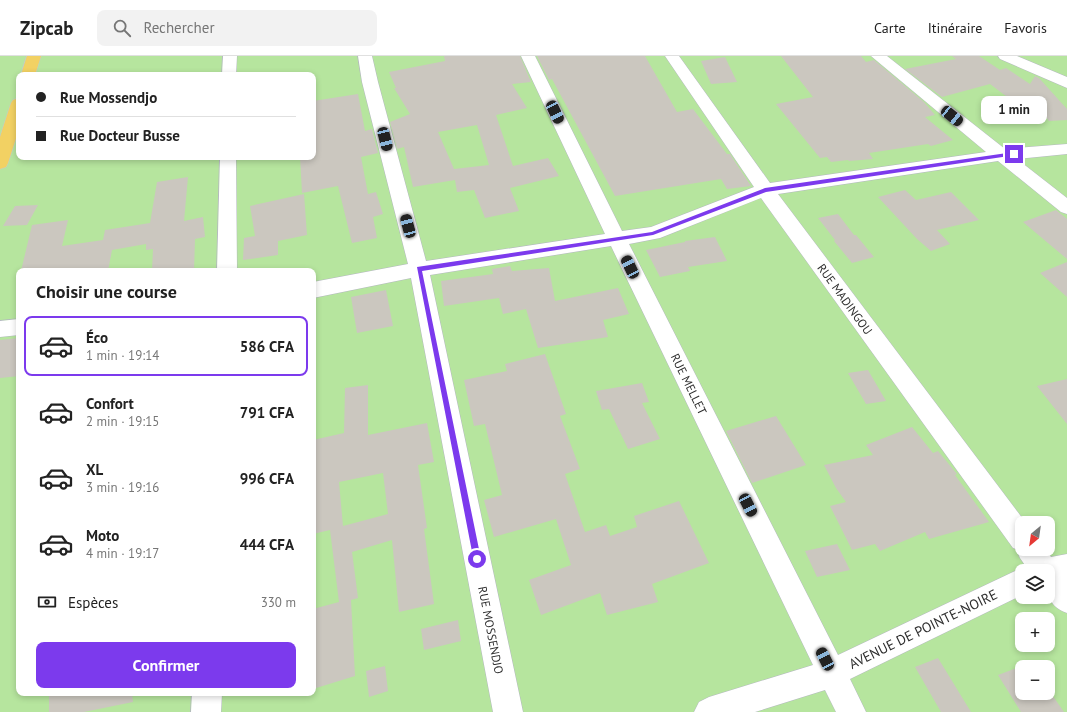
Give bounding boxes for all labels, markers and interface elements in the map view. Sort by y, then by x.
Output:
search box [97,10,377,46]
text: Zipcab [20,16,73,40]
icon: search [111,17,133,39]
text: Rechercher [143,18,215,37]
text: Carte [874,19,906,37]
text: Itinéraire [928,19,982,37]
text: Favoris [1004,19,1047,37]
text: Rue Mossendjo [60,88,157,107]
callout: 1 min [981,96,1047,124]
car [544,99,566,125]
text: 1 min [998,101,1030,118]
car [939,104,965,128]
text: Rue Docteur Busse [60,126,180,145]
car [376,126,394,152]
route end [1005,145,1023,163]
car [399,213,417,239]
car [619,254,641,280]
street label: RUE MADINGOU [814,261,876,337]
text: Choisir une course [36,280,177,303]
icon: car [38,328,74,364]
text: Éco [86,328,108,347]
text: 586 CFA [240,337,294,356]
text: 1 min · 19:14 [86,347,159,364]
street label: RUE MELLET [668,351,710,417]
icon: car [38,394,74,430]
text: Confort [86,394,134,413]
text: 791 CFA [240,403,294,422]
text: 2 min · 19:15 [86,413,159,430]
icon: car [38,460,74,496]
text: XL [86,460,103,479]
text: 996 CFA [240,469,294,488]
text: 3 min · 19:16 [86,479,159,496]
car [737,492,759,518]
north arrow [1015,516,1055,556]
map controls [1015,516,1055,700]
icon: car [38,526,74,562]
text: Moto [86,526,119,545]
text: 444 CFA [240,535,294,554]
text: 4 min · 19:17 [86,545,159,562]
route start [468,550,486,568]
button: layers [1015,564,1055,604]
street label: RUE MOSSENDJO [475,585,507,675]
street label: AVENUE DE POINTE-NOIRE [846,585,1000,673]
icon: cash [36,591,58,613]
text: Espèces [68,593,118,612]
text: 330 m [261,594,296,611]
button: + [1015,612,1055,652]
button: Confirmer [36,642,296,688]
car [814,646,836,672]
button: − [1015,660,1055,700]

